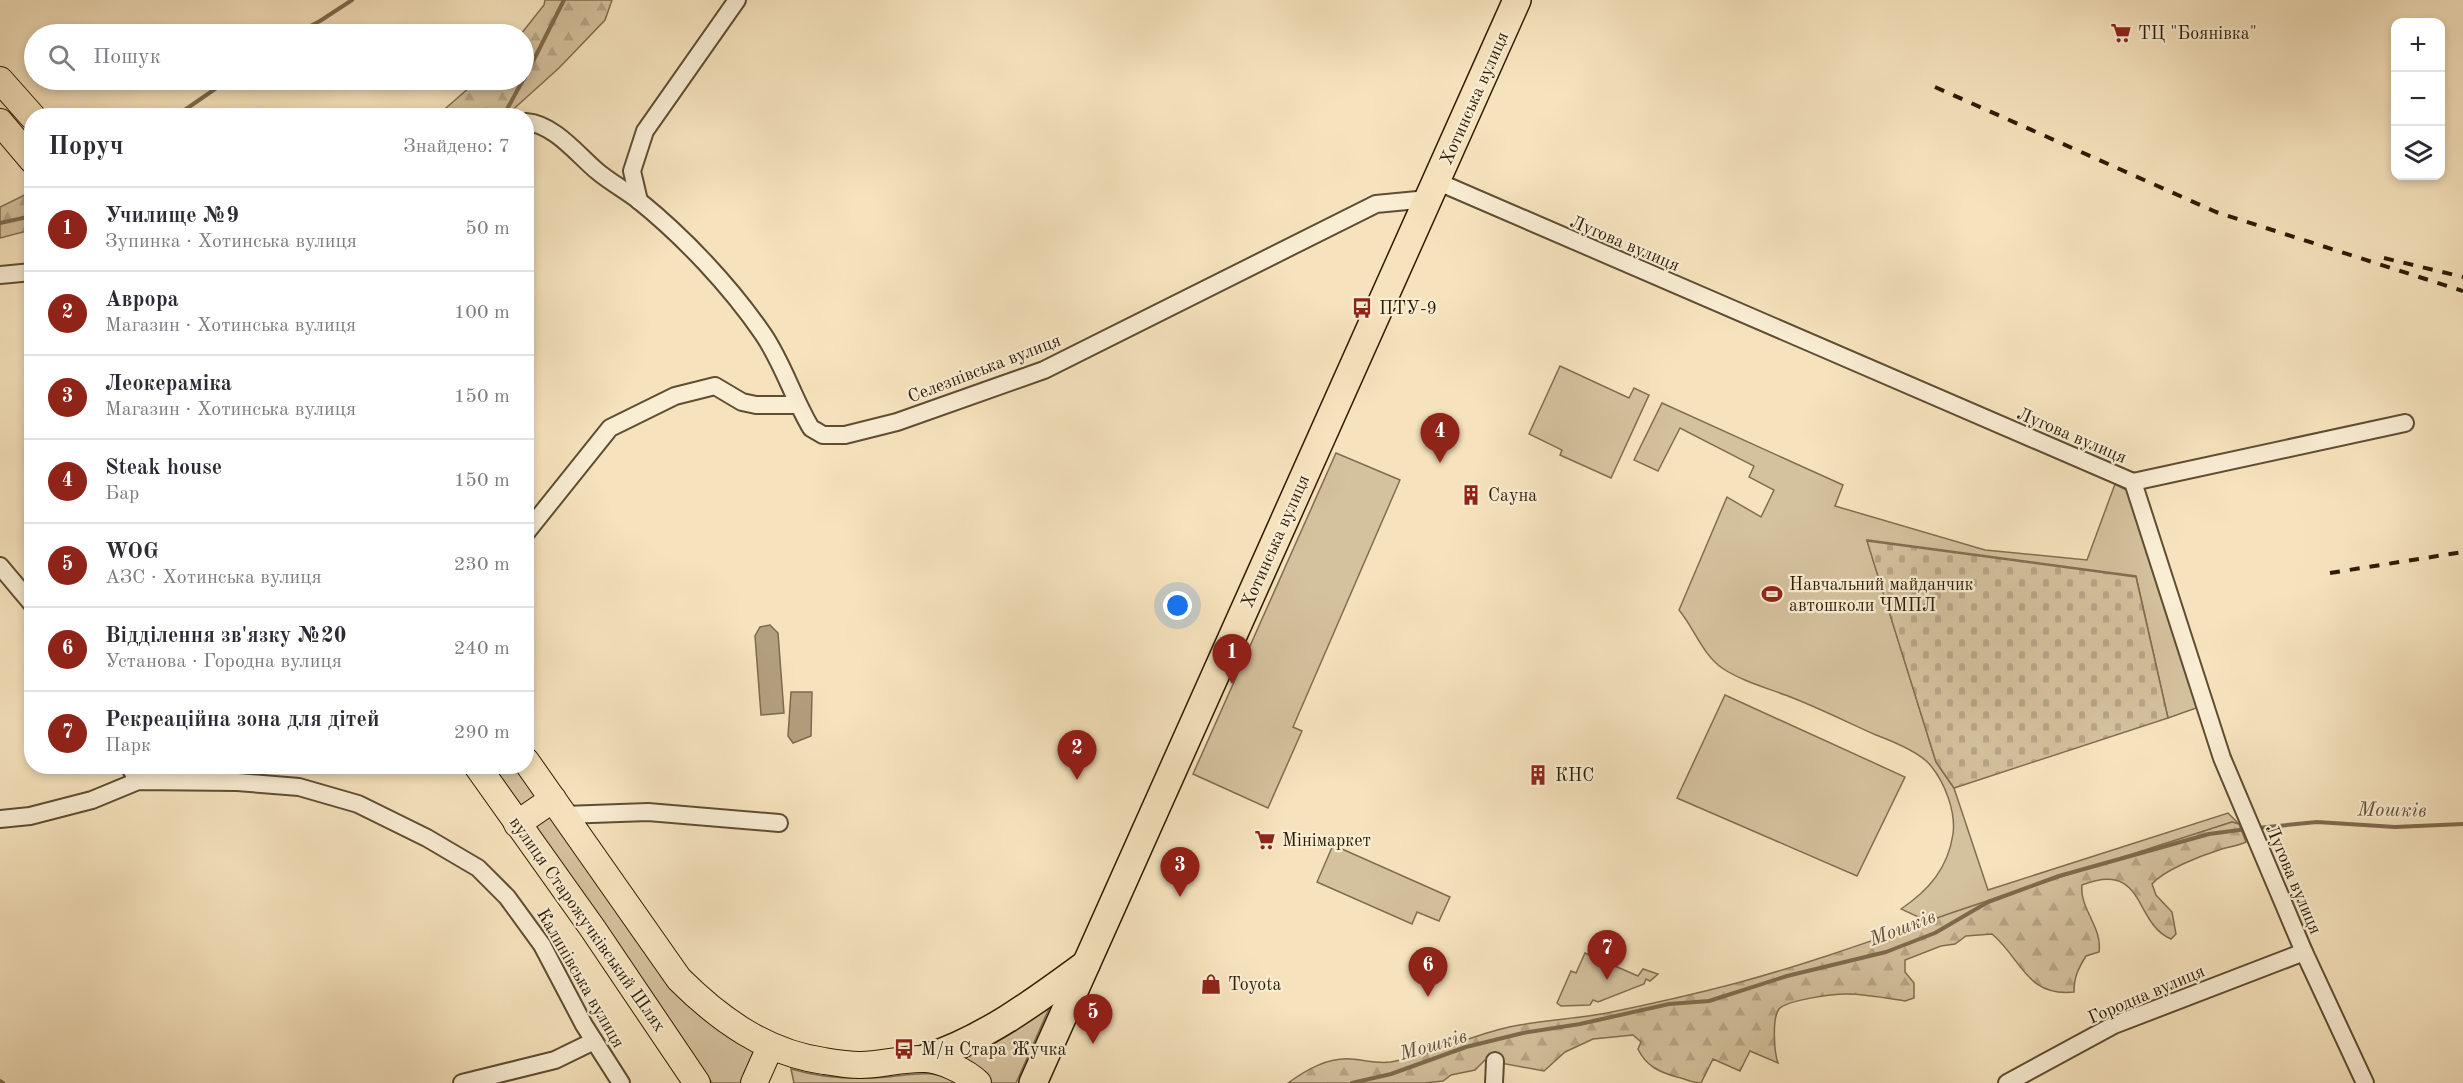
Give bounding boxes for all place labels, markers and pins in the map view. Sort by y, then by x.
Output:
supermarket icon: ТЦ "Боянівка" [2109,21,2133,45]
place label: ТЦ "Боянівка" [2138,25,2257,43]
bus stop icon: ПТУ-9 [1350,296,1374,320]
place label: ПТУ-9 [1379,300,1437,318]
pin: 4 [1420,414,1460,463]
building icon: Сауна [1459,483,1483,507]
place label: Сауна [1488,487,1537,505]
place label: Навчальний майданчик автошколи ЧМПЛ [1789,576,1974,615]
sports icon: Навчальний майданчик автошколи ЧМПЛ [1760,582,1784,606]
pin: 1 [1212,634,1252,684]
pin: 2 [1058,730,1096,780]
building icon: КНС [1526,763,1550,787]
place label: КНС [1555,767,1594,785]
supermarket icon: Мінімаркет [1253,828,1277,852]
place label: Мінімаркет [1282,832,1371,850]
pin: 3 [1160,848,1200,897]
pin: 7 [1588,930,1626,980]
pin: 6 [1408,948,1448,997]
shop icon: Toyota [1199,972,1223,996]
place label: Toyota [1228,976,1281,994]
pin: 5 [1074,994,1112,1044]
bus stop icon: М/н Стара Жучка [892,1037,916,1061]
place label: М/н Стара Жучка [921,1041,1067,1059]

